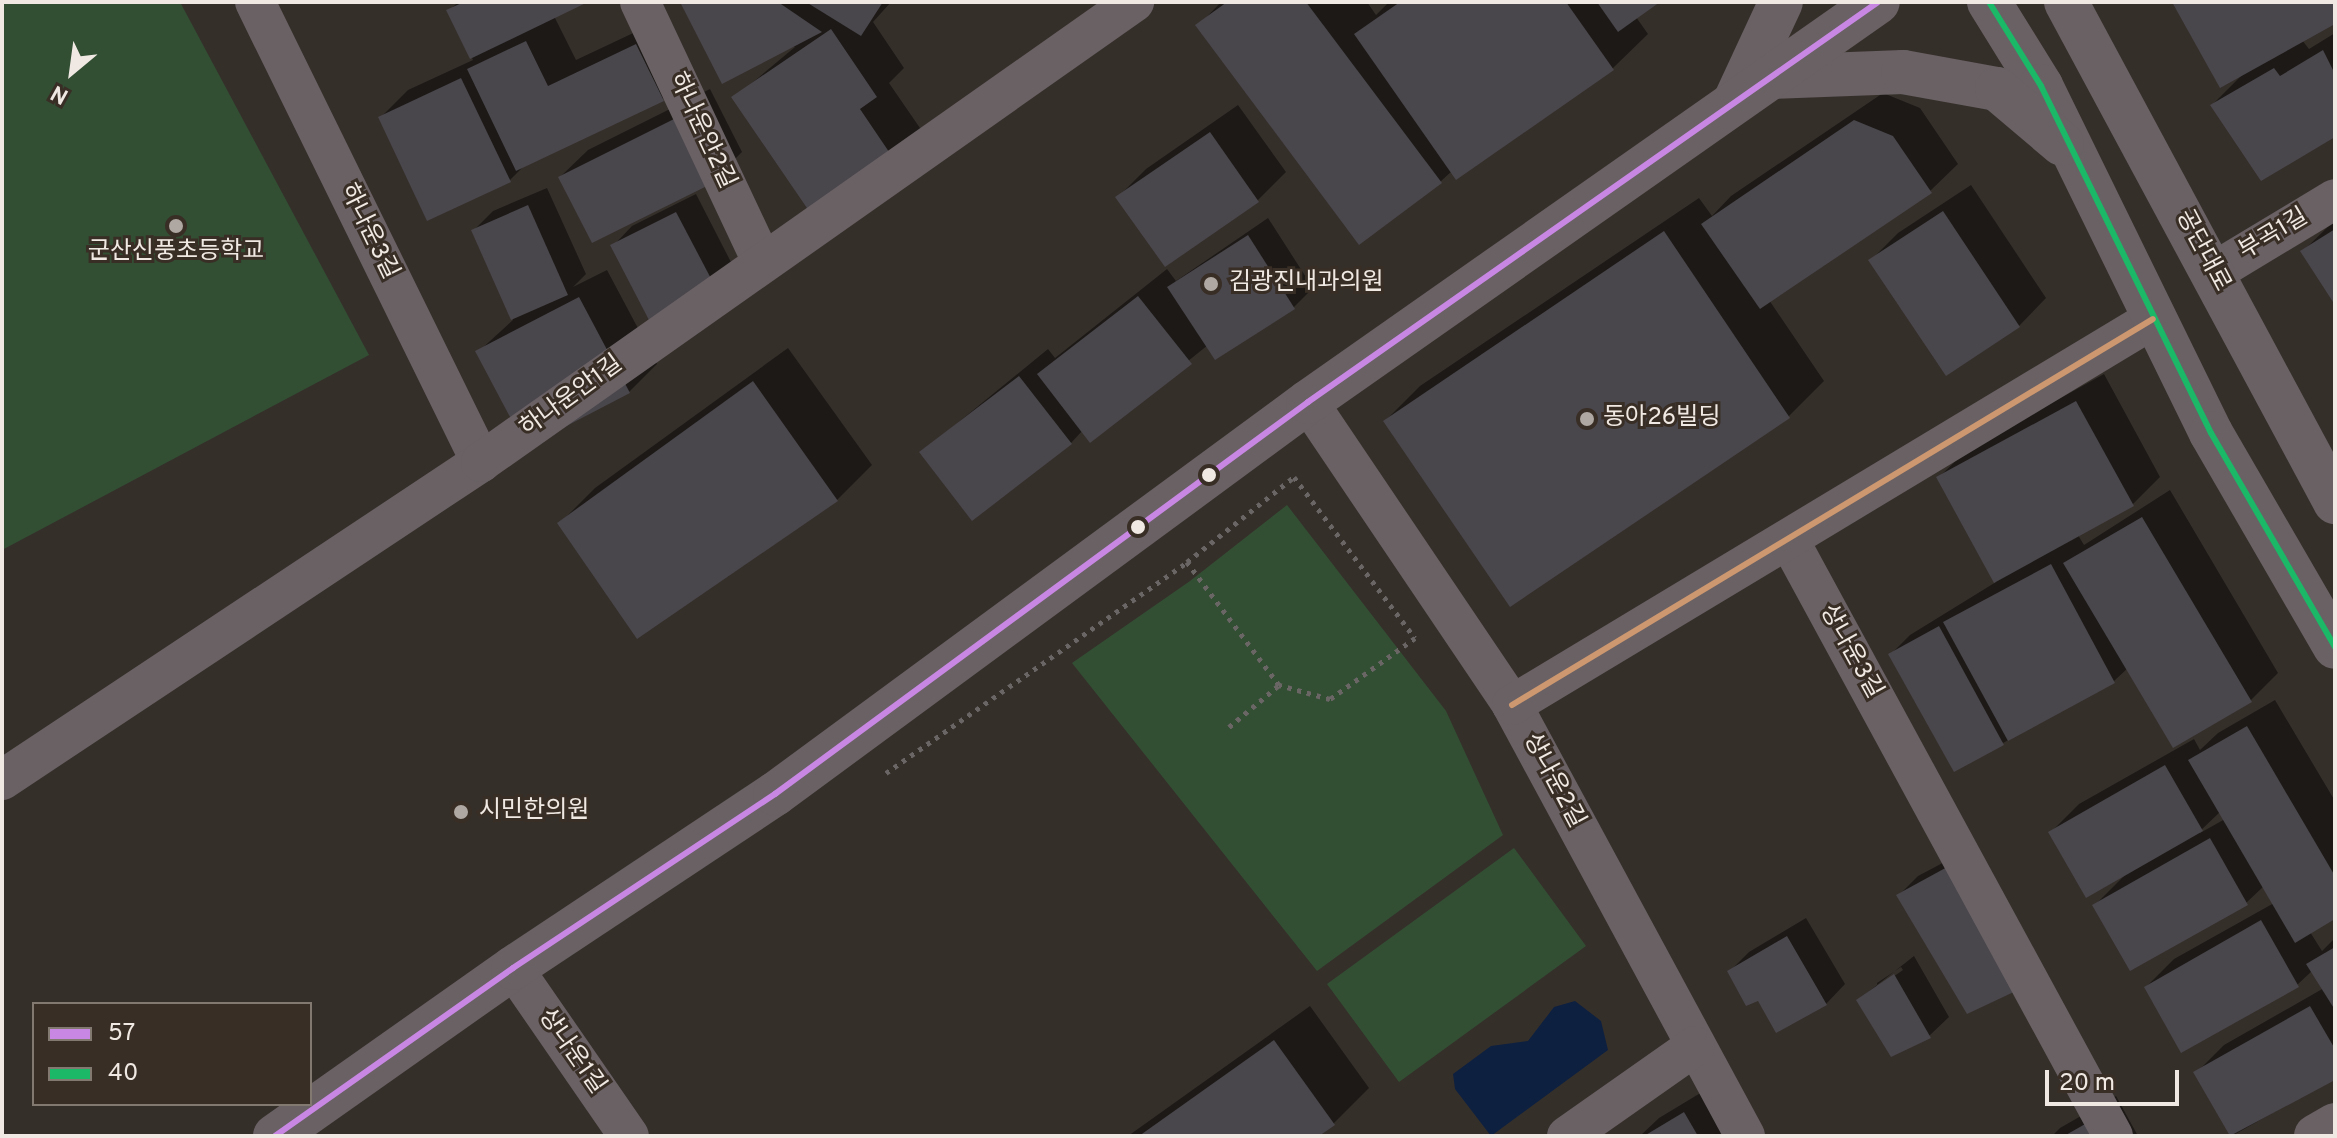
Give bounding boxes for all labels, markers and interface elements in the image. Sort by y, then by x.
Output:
north arrow [32,32,112,112]
street label: 하나운안2길 [662,68,740,194]
text: N [47,78,74,109]
street label: 하나운3길 [333,180,403,284]
street label: 부곡1길 [2234,203,2314,267]
street label: 공단대로 [2169,205,2235,297]
marker: 군산신풍초등학교 [167,217,185,235]
place label: 군산신풍초등학교 [88,239,264,267]
place label: 김광진내과의원 [1229,270,1384,298]
marker: 김광진내과의원 [1200,273,1222,295]
street label: 하나운안1길 [515,350,629,444]
place label: 동아26빌딩 [1603,405,1720,433]
marker: 동아26빌딩 [1578,410,1596,428]
unlabelled marker [1201,467,1217,483]
unlabelled marker [1130,519,1146,535]
street label: 상나운3길 [1812,600,1888,704]
street label: 상나운2길 [1516,729,1590,833]
place label: 시민한의원 [479,798,589,826]
marker: 시민한의원 [450,801,472,823]
legend [32,1002,312,1106]
street label: 상나운1길 [531,1004,611,1100]
text: 57 [108,1019,135,1049]
scale bar [2049,1054,2183,1104]
text: 40 [108,1059,138,1089]
text: 20 m [2059,1069,2115,1099]

